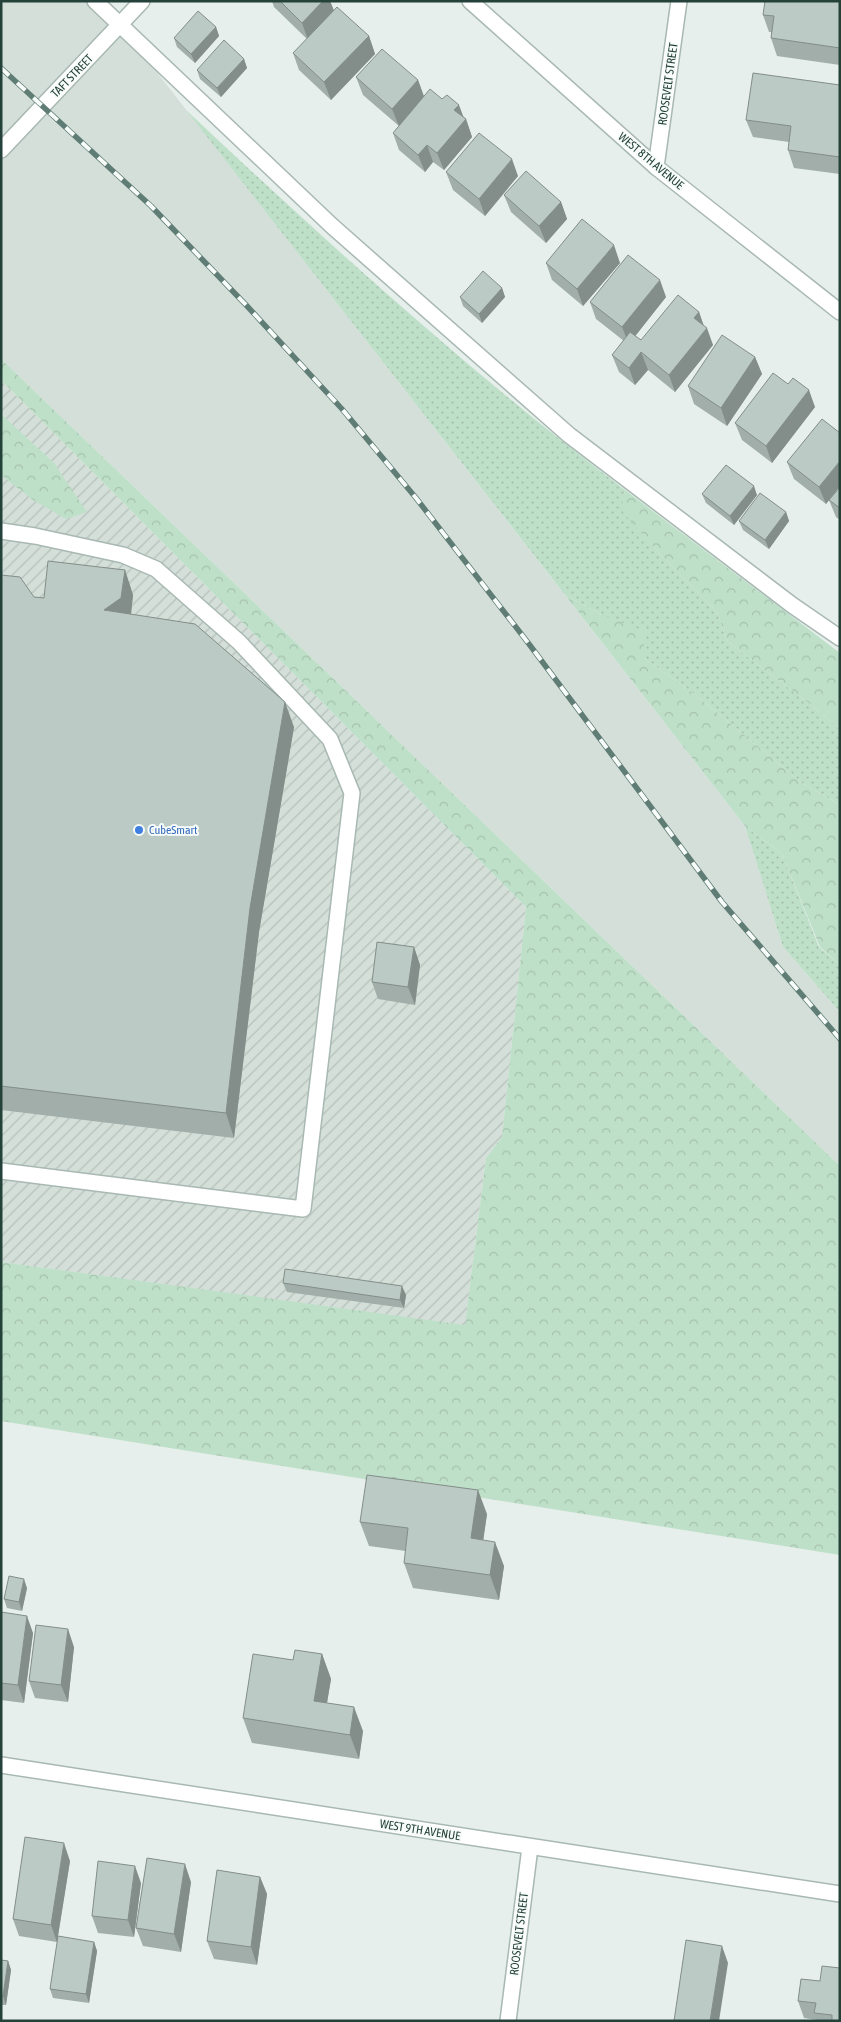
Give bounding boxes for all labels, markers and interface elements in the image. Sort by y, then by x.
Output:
street label: ROOSEVELT STREET [655,41,681,126]
street label: TAFT STREET [48,51,96,100]
street label: WEST 8TH AVENUE [615,130,687,192]
place label: CubeSmart [149,823,198,837]
marker: CubeSmart [133,824,145,836]
street label: WEST 9TH AVENUE [379,1817,461,1843]
street label: ROOSEVELT STREET [507,1891,531,1976]

